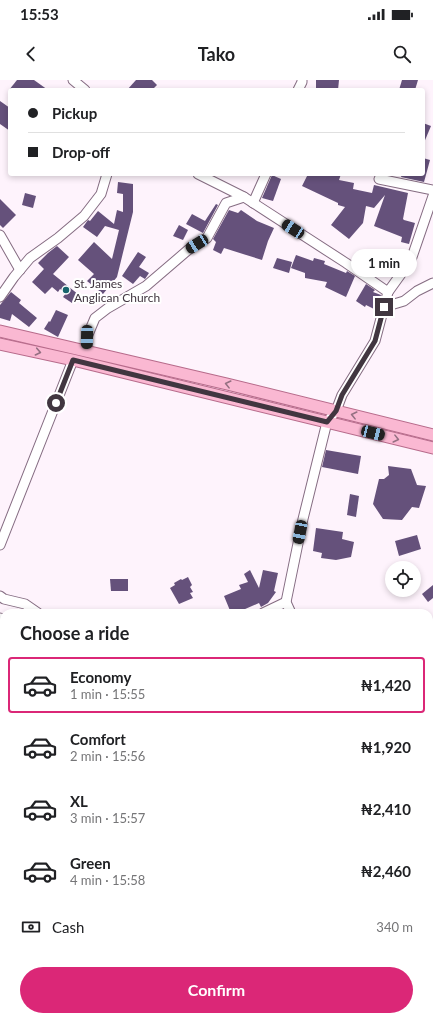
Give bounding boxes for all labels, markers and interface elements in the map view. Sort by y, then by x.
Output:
text: 15:53 [20,5,59,23]
icon: back [20,43,42,65]
text: Tako [198,43,235,65]
icon: search [391,43,413,65]
text: Pickup [52,104,97,122]
text: Drop-off [52,143,110,161]
car [280,217,306,241]
car [184,233,210,255]
callout: 1 min [351,249,417,277]
text: 1 min [368,255,400,271]
place label: St. James Anglican Church [74,276,160,305]
marker: St. James Anglican Church [61,285,71,295]
route end [375,298,393,316]
car [81,325,93,349]
one-way arrow [35,348,41,356]
one-way arrow [225,381,231,389]
route start [47,394,65,412]
one-way arrow [351,412,358,420]
car [360,424,386,442]
one-way arrow [392,434,399,443]
car [292,519,308,545]
map controls [385,561,421,597]
button: locate [385,561,421,597]
text: Choose a ride [20,622,129,644]
icon: car [22,667,58,703]
text: Economy [70,668,131,686]
text: ₦1,420 [361,676,411,694]
text: 1 min · 15:55 [70,686,145,702]
icon: car [22,729,58,765]
text: Comfort [70,730,126,748]
text: ₦1,920 [361,738,411,756]
text: 2 min · 15:56 [70,748,145,764]
icon: car [22,791,58,827]
text: XL [70,792,88,810]
text: ₦2,410 [361,800,411,818]
text: 3 min · 15:57 [70,810,145,826]
icon: car [22,853,58,889]
text: Green [70,854,111,872]
text: ₦2,460 [361,862,411,880]
text: 4 min · 15:58 [70,872,145,888]
icon: cash [20,916,42,938]
text: Cash [52,918,84,936]
text: 340 m [376,919,413,935]
button: Confirm [20,967,413,1013]

